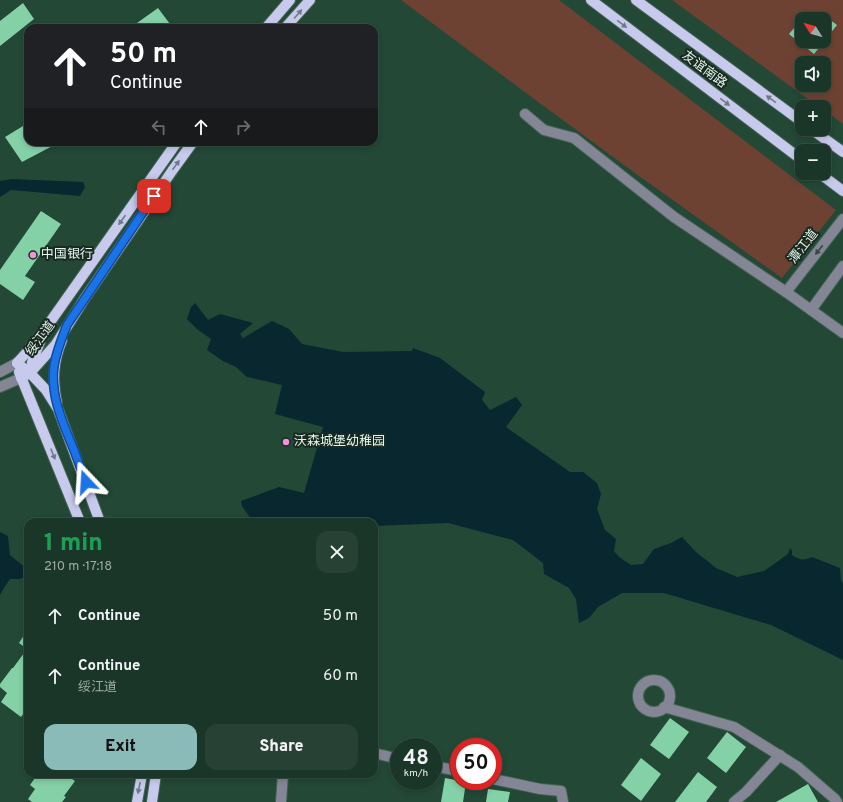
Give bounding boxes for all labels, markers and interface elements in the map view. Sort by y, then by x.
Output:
one-way arrow [293,9,302,19]
north arrow [795,12,831,48]
map controls [795,12,831,180]
one-way arrow [616,19,627,28]
text: 50 m [110,37,177,73]
icon: ahead [44,40,96,92]
street label: 友谊南路 [678,47,730,92]
button: sound [795,56,831,92]
text: Continue [110,72,182,95]
one-way arrow [765,95,776,103]
one-way arrow [720,98,731,106]
button: + [795,100,831,136]
icon: left [148,116,170,138]
icon: ahead [190,116,212,138]
icon: right [232,116,254,138]
button: − [795,144,831,180]
one-way arrow [172,160,180,171]
pin [137,179,171,213]
icon: arrive [143,185,165,207]
one-way arrow [118,214,126,225]
street label: 潭江道 [786,227,822,267]
one-way arrow [815,245,823,256]
place label: 中国银行 [41,247,93,263]
marker: 中国银行 [28,250,38,260]
street label: 绥江道 [23,319,59,359]
place label: 沃森城堡幼稚园 [294,434,385,450]
marker: 沃森城堡幼稚园 [281,437,291,447]
one-way arrow [50,448,56,460]
position arrow [65,461,107,503]
text: 1 min [44,529,103,559]
button: close [316,531,358,573]
text: 210 m · 17:18 [44,559,112,575]
icon: ahead [44,605,66,627]
text: Continue [78,607,140,626]
text: 50 m [323,607,358,626]
text: Continue [78,657,140,676]
icon: ahead [44,665,66,687]
text: 60 m [323,667,358,686]
text: 绥江道 [78,680,117,696]
button: Exit [44,724,197,770]
button: Share [205,724,358,770]
speed limit sign: 50 [450,738,502,790]
text: 48 [403,746,429,772]
text: km/h [404,767,428,780]
one-way arrow [136,782,142,794]

